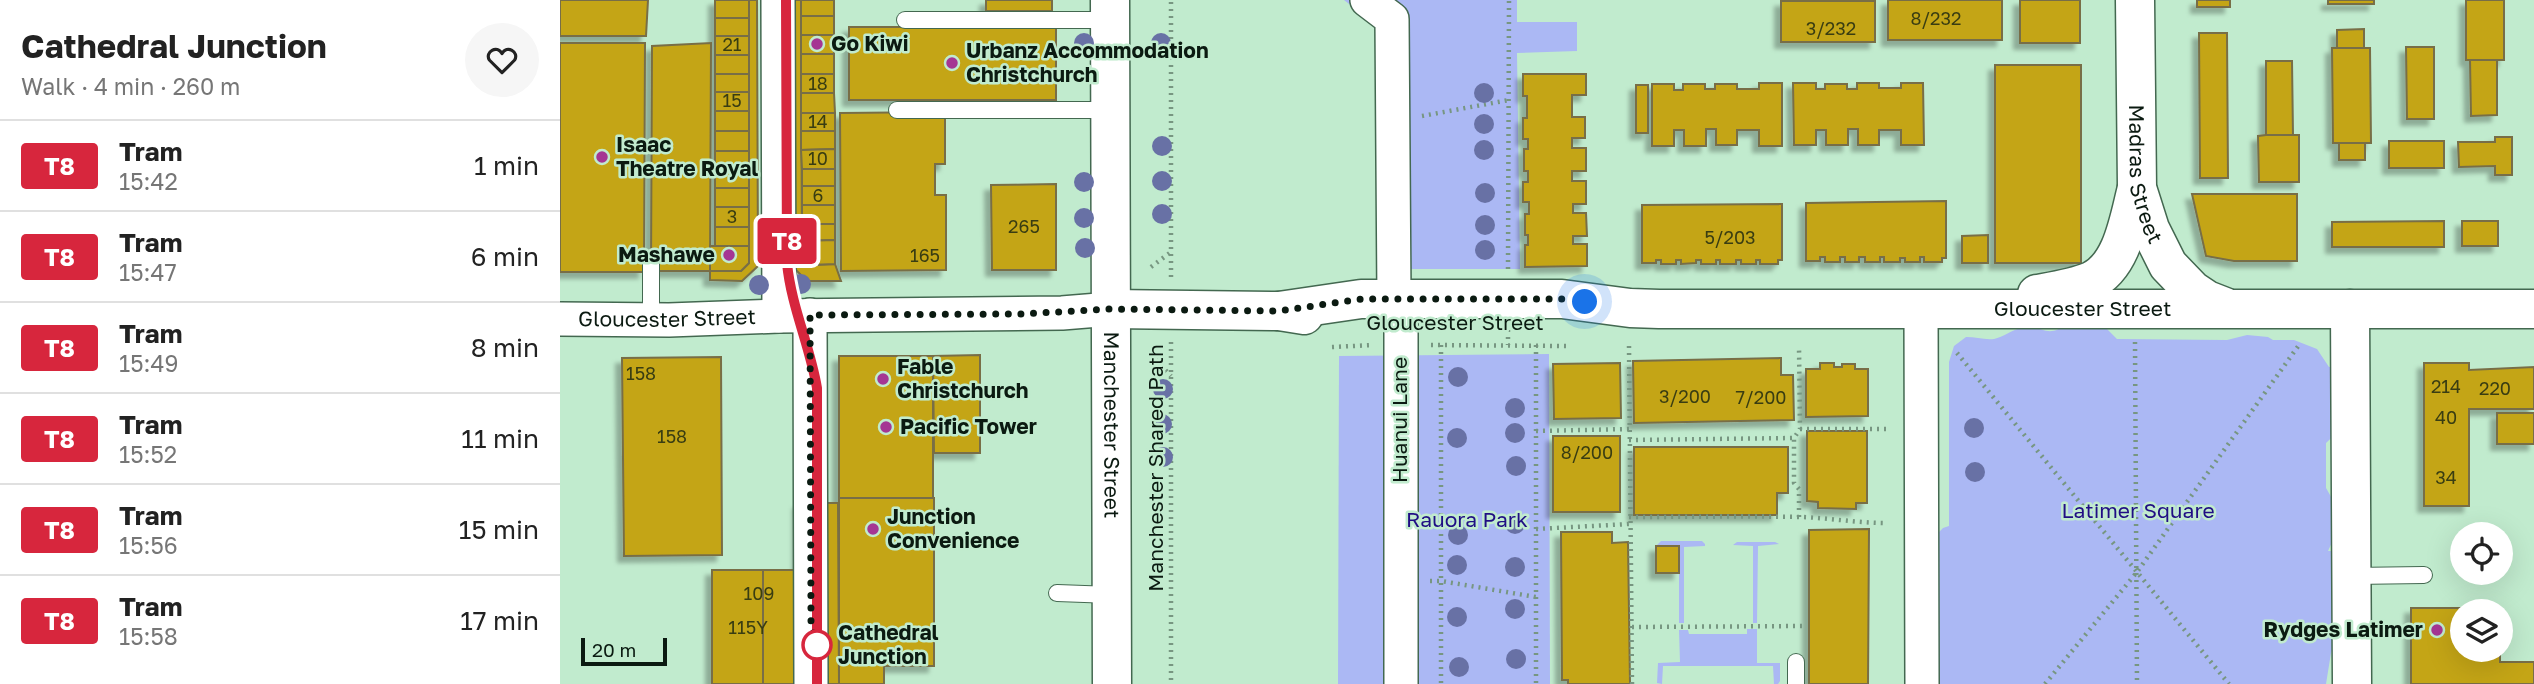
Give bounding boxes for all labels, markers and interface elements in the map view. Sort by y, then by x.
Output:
house number: 8/232 [1910,7,1962,29]
house number: 3/232 [1806,17,1856,39]
button: heart [465,23,539,97]
text: Cathedral Junction [21,26,327,65]
place label: Go Kiwi [831,30,908,56]
house number: 21 [722,33,742,55]
marker: Go Kiwi [809,36,825,52]
place label: Urbanz Accommodation Christchurch [966,37,1209,87]
marker: Urbanz Accommodation Christchurch [944,55,960,71]
text: Walk · 4 min · 260 m [21,72,240,100]
house number: 18 [808,72,828,94]
house number: 15 [722,89,742,111]
street label: Madras Street [2124,104,2169,247]
house number: 14 [808,110,828,132]
place label: Isaac Theatre Royal [616,131,758,181]
text: Tram [119,136,182,167]
house number: 10 [808,147,828,169]
marker: Isaac Theatre Royal [594,149,610,165]
text: 1 min [474,150,539,181]
text: T8 [44,151,75,180]
text: 15:42 [119,167,178,195]
house number: 6 [813,184,823,206]
house number: 3 [727,205,737,227]
house number: 265 [1008,215,1040,237]
line badge: T8 [756,218,818,264]
text: T8 [772,226,802,255]
house number: 5/203 [1704,226,1756,248]
text: Tram [119,227,182,258]
text: 6 min [471,241,539,272]
place label: Mashawe [618,241,715,267]
text: T8 [44,242,75,271]
house number: 165 [910,244,940,266]
marker: Mashawe [721,247,737,263]
text: 15:47 [119,258,177,286]
your location [1567,284,1602,319]
street label: Gloucester Street [1994,295,2171,321]
street label: Gloucester Street [578,303,756,332]
street label: Gloucester Street [1366,309,1544,335]
text: Tram [119,318,182,349]
text: 8 min [471,332,539,363]
street label: Manchester Street [1099,332,1126,518]
text: T8 [44,333,75,362]
street label: Manchester Shared Path [1142,344,1168,592]
text: 15:49 [119,349,178,377]
place label: Fable Christchurch [897,353,1029,403]
street label: Huanui Lane [1386,357,1412,483]
house number: 158 [626,362,656,384]
marker: Fable Christchurch [875,371,891,387]
house number: 214 [2431,375,2461,397]
house number: 220 [2479,377,2511,399]
house number: 3/200 [1659,385,1711,407]
house number: 7/200 [1736,386,1786,408]
house number: 40 [2435,406,2457,428]
text: Tram [119,409,182,440]
place label: Pacific Tower [900,413,1037,439]
marker: Pacific Tower [878,419,894,435]
text: 11 min [461,423,539,454]
text: T8 [44,424,75,453]
house number: 158 [657,425,687,447]
text: 15:52 [119,440,177,468]
house number: 8/200 [1561,441,1613,463]
house number: 34 [2435,466,2457,488]
park label: Latimer Square [2061,497,2215,523]
text: Tram [119,500,182,531]
place label: Junction Convenience [887,503,1019,553]
park label: Rauora Park [1406,506,1528,532]
text: 15 min [459,514,539,545]
text: T8 [44,515,75,544]
marker: Junction Convenience [865,521,881,537]
map controls [2450,522,2513,662]
button: locate [2450,522,2513,585]
text: 15:56 [119,531,178,559]
house number: 109 [744,582,774,604]
text: Tram [119,591,182,622]
button: layers [2450,599,2513,662]
text: 17 min [460,605,539,636]
text: T8 [44,606,75,635]
house number: 115Y [728,616,768,638]
place label: Rydges Latimer [2264,616,2423,642]
place label: Cathedral Junction [838,619,939,669]
text: 15:58 [119,622,178,650]
marker: Rydges Latimer [2429,622,2445,638]
marker: Cathedral Junction [802,630,832,660]
scale bar [581,635,667,667]
text: 20 m [592,638,636,661]

